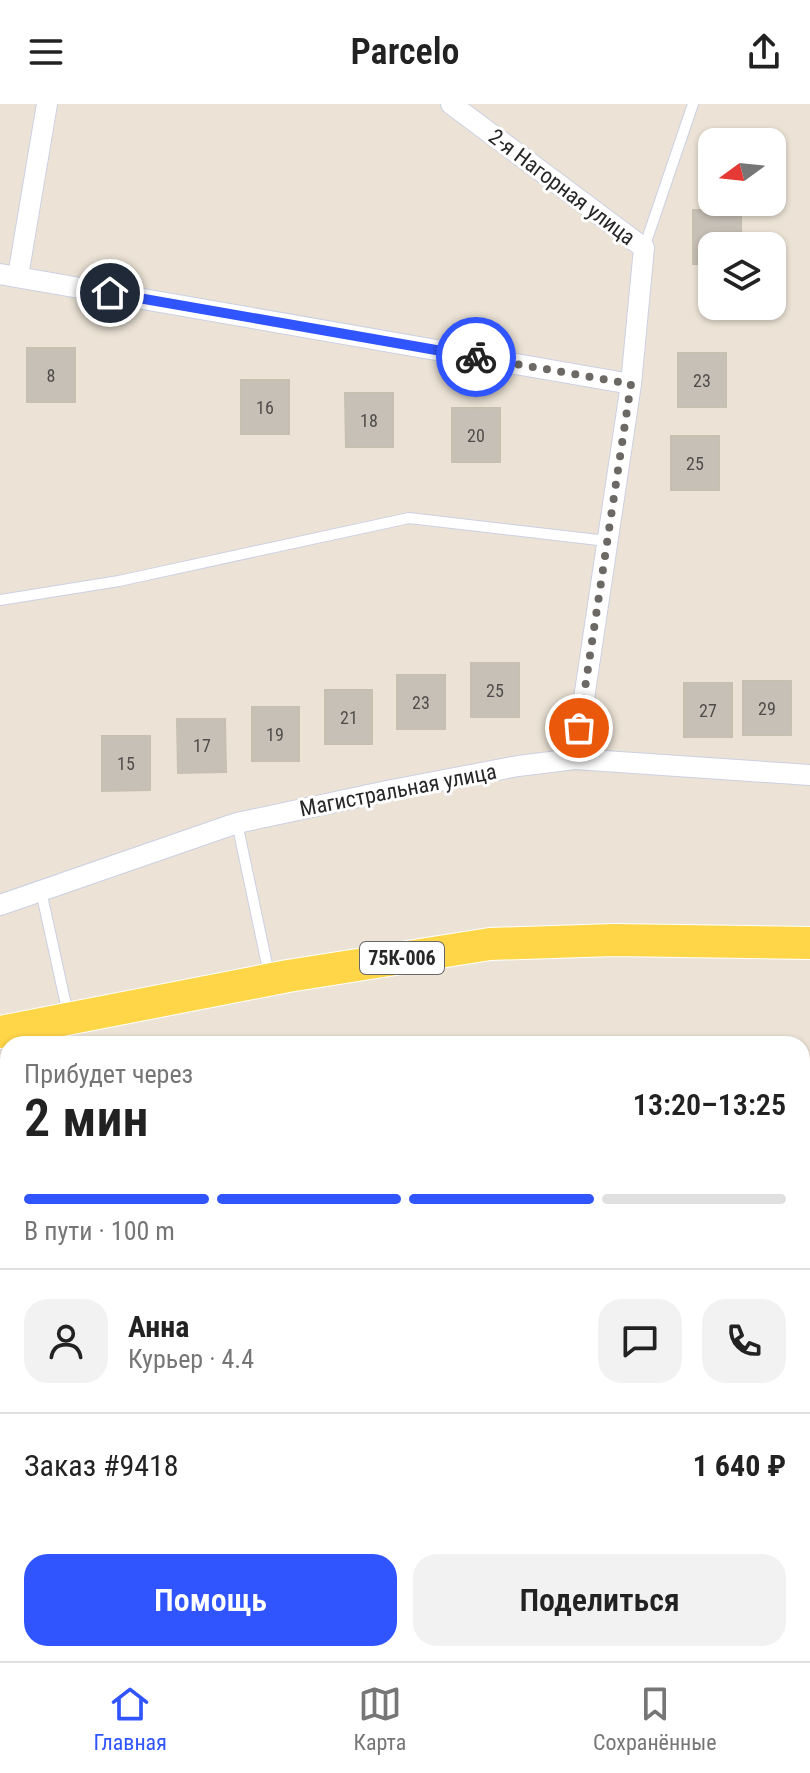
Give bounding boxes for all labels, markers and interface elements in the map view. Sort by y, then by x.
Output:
icon: menu [24,30,68,74]
icon: share [742,30,786,74]
text: Parcelo [350,31,460,73]
street label: 2-я Нагорная улица [484,124,640,250]
north arrow [698,128,786,216]
map controls [698,128,786,320]
button: layers [698,232,786,320]
pin [76,259,144,327]
icon: home [88,271,132,315]
courier [436,317,516,397]
icon: bike [454,335,498,379]
house number: 8 [47,365,55,386]
house number: 23 [693,370,711,391]
house number: 16 [256,397,274,418]
house number: 18 [360,410,378,431]
house number: 20 [467,425,485,446]
house number: 25 [686,453,704,474]
house number: 25 [486,680,504,701]
house number: 23 [412,692,430,713]
pin [545,694,613,762]
house number: 29 [758,698,776,719]
house number: 27 [699,700,717,721]
icon: bag [557,706,601,750]
house number: 21 [340,707,358,728]
house number: 19 [266,724,284,745]
house number: 17 [193,735,211,756]
house number: 15 [117,753,135,774]
street label: Магистральная улица [298,759,498,821]
road number: 75К-006 [360,942,444,974]
text: Прибудет через [24,1059,193,1089]
text: 13:20–13:25 [633,1087,786,1122]
text: 2 мин [24,1088,149,1149]
text: В пути · 100 m [24,1216,175,1246]
button: person [24,1299,108,1383]
button: chat [598,1299,682,1383]
button: phone [702,1299,786,1383]
text: Анна [128,1309,189,1344]
text: Курьер · 4.4 [128,1344,254,1374]
text: Заказ #9418 [24,1448,179,1483]
text: 1 640 ₽ [693,1448,786,1483]
button: Помощь [24,1554,397,1646]
button: Поделиться [413,1554,786,1646]
tab: Главная [93,1682,167,1755]
tab: Карта [354,1682,406,1755]
tab: Сохранённые [593,1682,717,1755]

